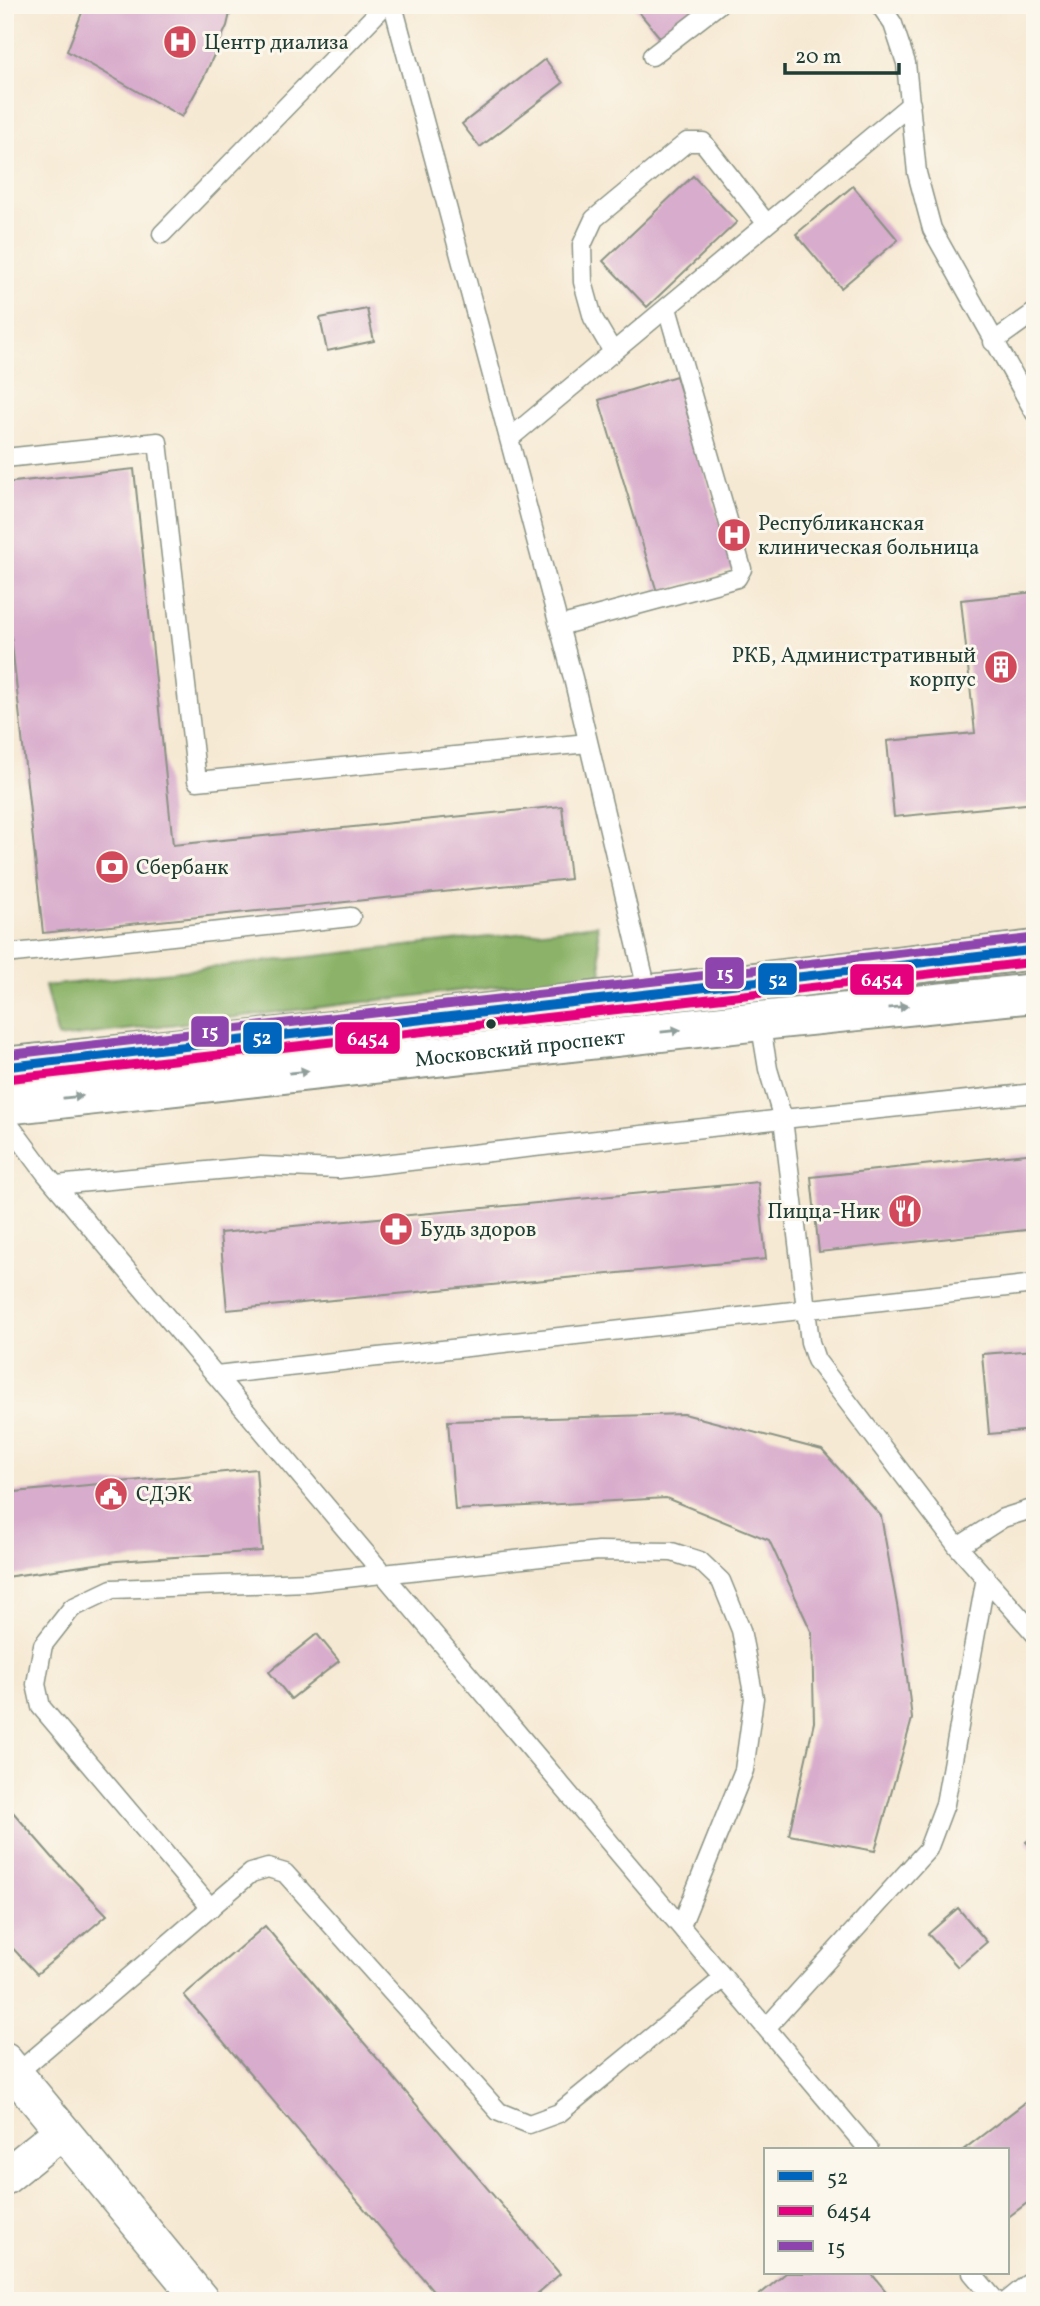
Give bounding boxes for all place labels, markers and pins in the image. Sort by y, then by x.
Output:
hospital icon: Центр диализа [161,23,199,61]
place label: Центр диализа [204,29,349,58]
place label: Республиканская клиническая больница [758,510,979,563]
hospital icon: Республиканская клиническая больница [715,516,753,554]
place label: РКБ, Административный корпус [732,642,976,695]
building icon: РКБ, Административный корпус [982,648,1020,686]
bank icon: Сбербанк [93,848,131,886]
place label: Сбербанк [136,854,228,883]
unlabelled marker [484,1017,498,1031]
restaurant icon: Пицца-Ник [886,1192,924,1230]
place label: Пицца-Ник [767,1198,880,1227]
pharmacy icon: Будь здоров [377,1210,415,1248]
place label: Будь здоров [420,1216,536,1245]
public building icon: СДЭК [92,1475,130,1513]
place label: СДЭК [136,1481,192,1510]

